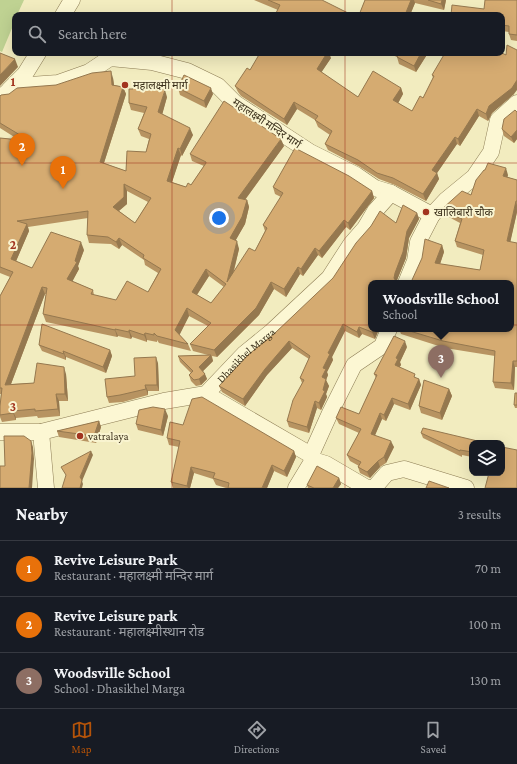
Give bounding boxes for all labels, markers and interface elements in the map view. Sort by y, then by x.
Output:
search box [12,12,505,56]
icon: search [26,23,48,45]
text: Search here [58,26,127,42]
text: 1 [11,74,16,89]
place label: महालक्ष्मी मार्ग [133,79,189,91]
marker: महालक्ष्मी मार्ग [120,80,130,90]
street label: महालक्ष्मी मन्दिर मार्ग [230,96,304,151]
pin: 2 [9,133,35,166]
pin: 1 [50,156,76,189]
place label: खालिबारी चौक [434,206,494,218]
marker: खालिबारी चौक [421,207,431,217]
your location [209,208,229,228]
text: 2 [10,237,17,252]
popup [368,280,514,332]
text: Woodsville School [383,291,499,307]
text: School [383,307,417,322]
street label: Dhasikhel Marga [214,326,277,385]
pin: 3 [428,345,454,378]
text: 3 [10,399,16,414]
place label: vatralaya [87,430,129,443]
marker: vatralaya [75,431,85,441]
map controls [469,440,505,476]
button: layers [469,440,505,476]
text: Nearby [16,505,68,524]
text: 3 results [458,507,501,522]
text: Revive Leisure Park [54,552,177,568]
text: 1 [27,561,31,576]
text: 70 m [475,561,501,576]
text: Restaurant · महालक्ष्मी मन्दिर मार्ग [54,568,213,583]
text: Revive Leisure park [54,608,177,624]
text: 2 [26,617,32,632]
text: 100 m [469,617,501,632]
text: Restaurant · महालक्ष्मीस्थान रोड [54,624,204,639]
text: Woodsville School [54,665,170,681]
text: 3 [26,673,32,688]
text: 130 m [470,673,501,688]
text: School · Dhasikhel Marga [54,681,185,696]
tab: Map [71,719,93,755]
tab: Directions [234,719,279,755]
tab: Saved [421,719,446,755]

